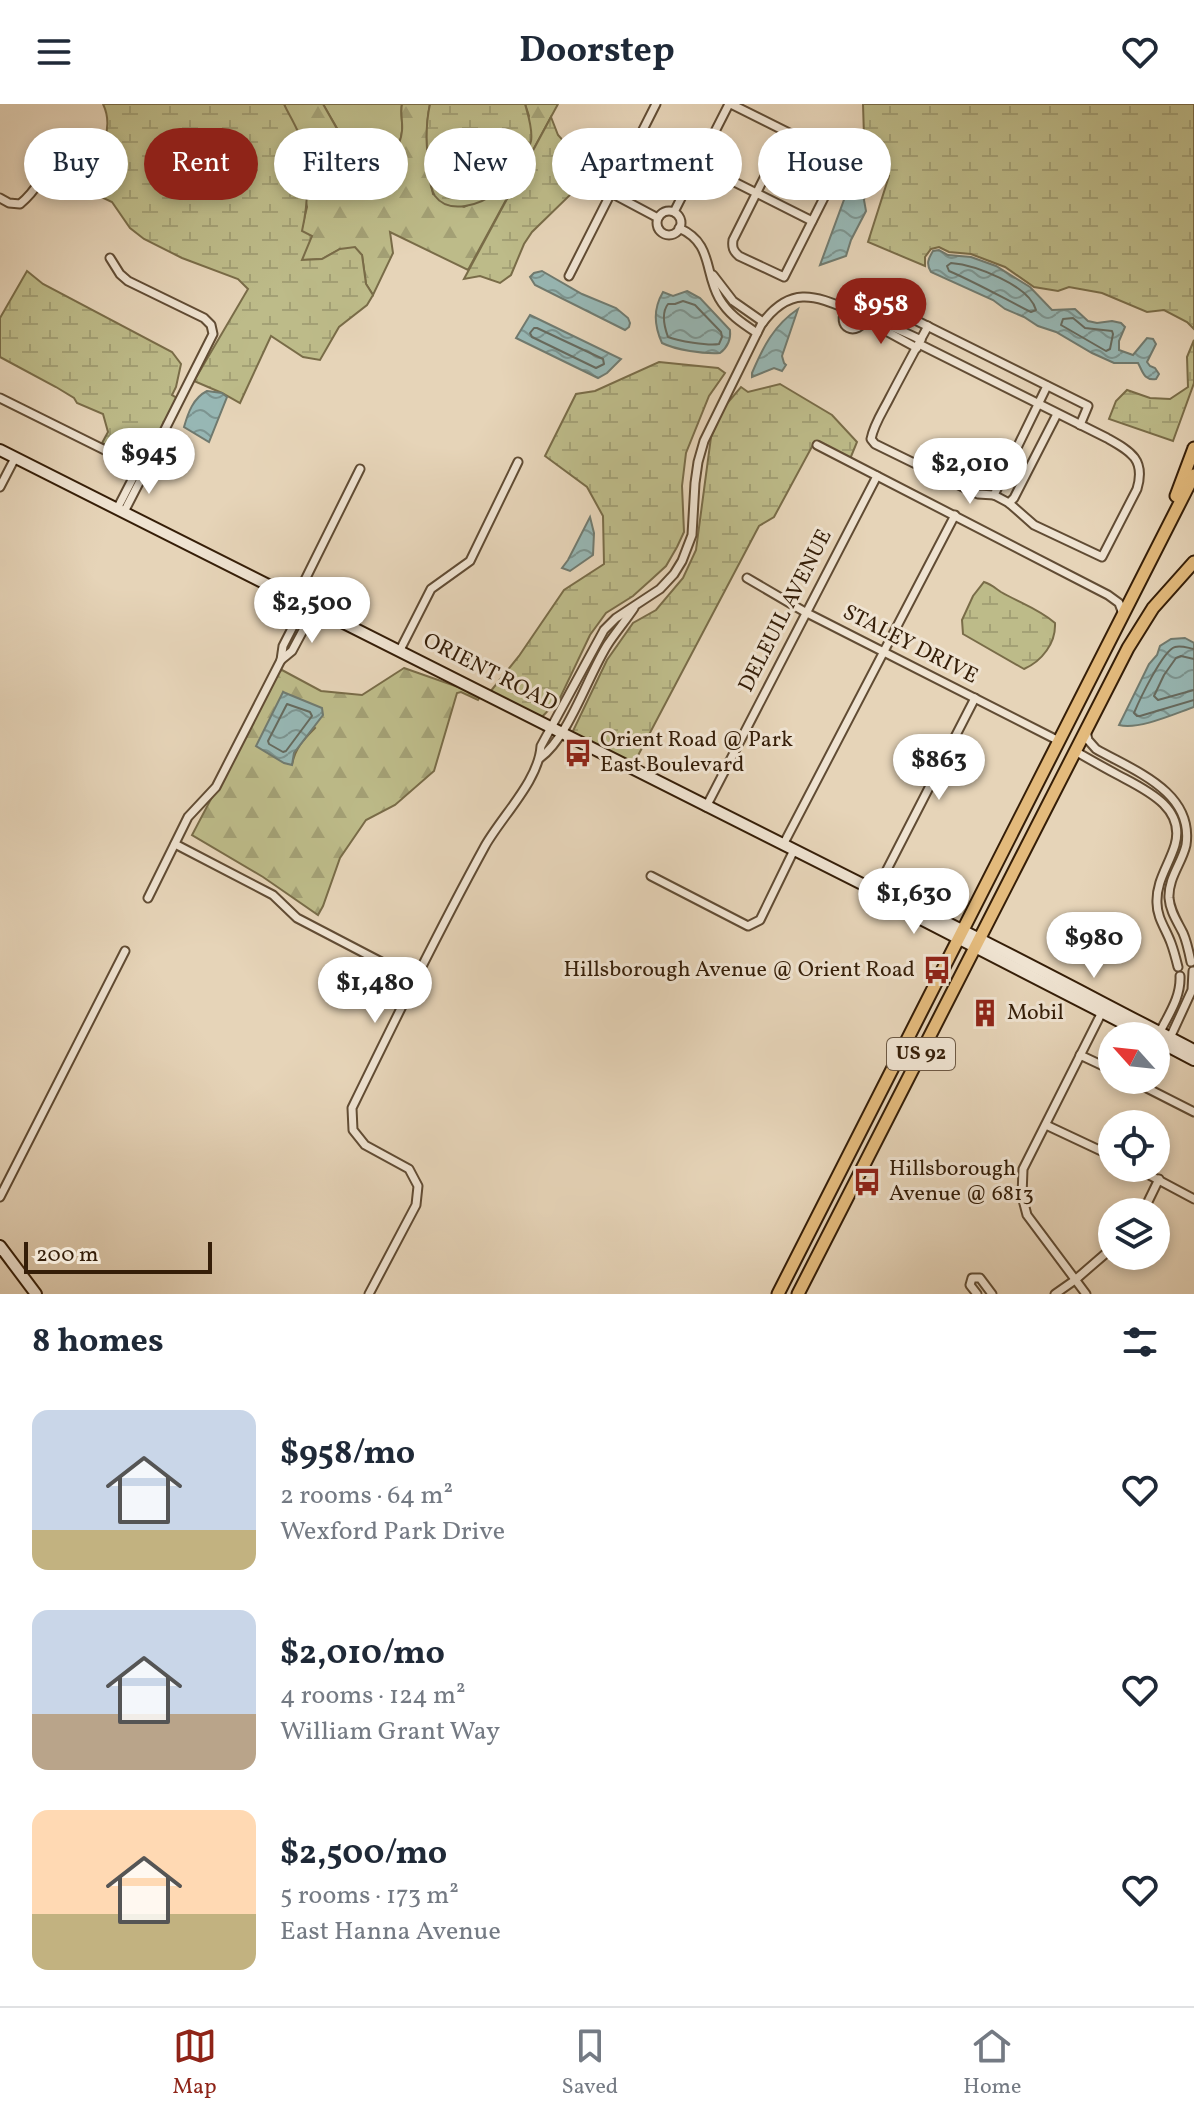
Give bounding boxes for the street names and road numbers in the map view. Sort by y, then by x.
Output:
street label: DELEUIL AVENUE [732,524,840,698]
street label: STALEY DRIVE [837,598,983,692]
street label: ORIENT ROAD [417,626,563,720]
road number: US 92 [887,1038,955,1070]

